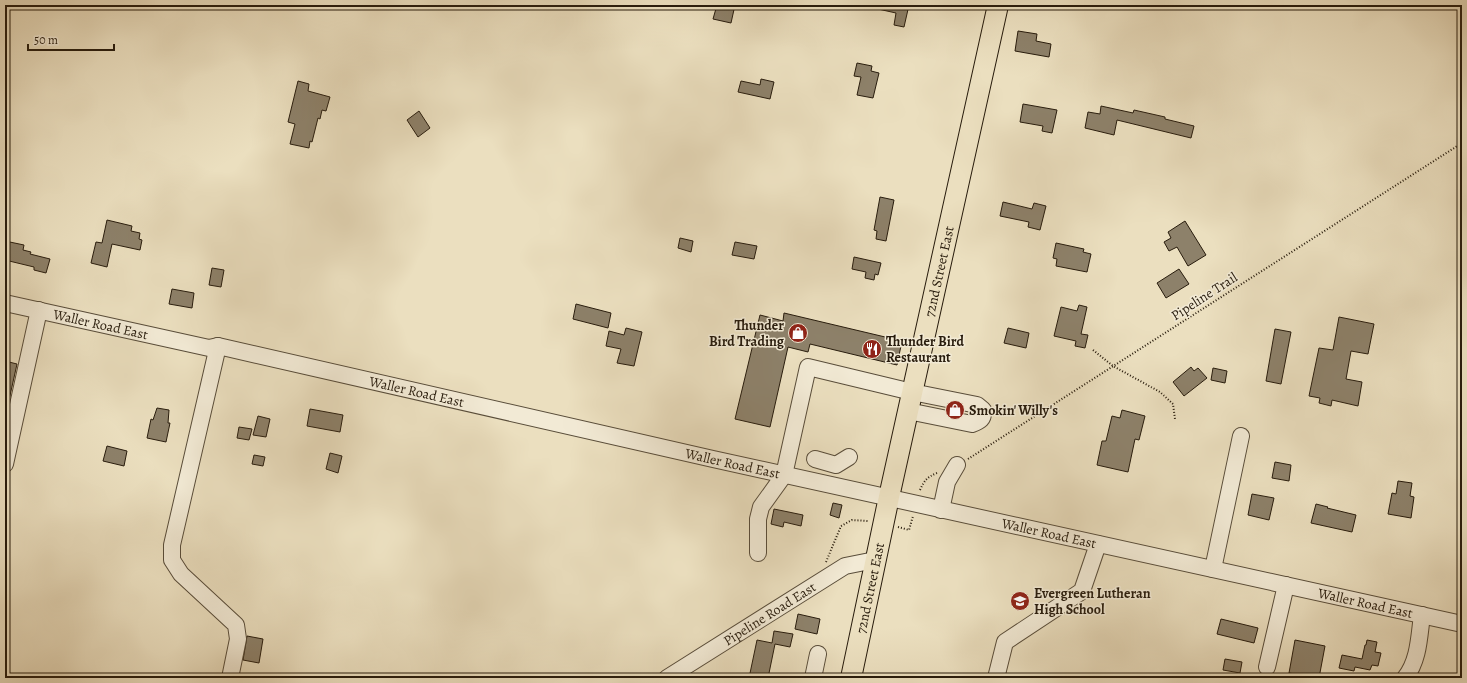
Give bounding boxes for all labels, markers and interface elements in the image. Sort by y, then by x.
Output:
scale bar [28,26,114,52]
text: 50 m [34,32,58,48]
street label: 72nd Street East [920,224,959,319]
street label: Pipeline Trail [1167,268,1242,325]
street label: Waller Road East [50,305,150,344]
place label: Thunder Bird Trading [709,316,785,351]
shop icon: Thunder Bird Trading [787,322,809,344]
place label: Thunder Bird Restaurant [886,332,964,367]
restaurant icon: Thunder Bird Restaurant [861,338,883,360]
street label: Waller Road East [367,372,466,412]
shop icon: Smokin' Willy's [944,399,966,421]
place label: Smokin' Willy's [969,401,1058,420]
street label: Waller Road East [682,444,782,484]
street label: Waller Road East [999,514,1099,553]
street label: 72nd Street East [852,540,889,635]
street label: Pipeline Road East [720,577,820,650]
street label: Waller Road East [1315,583,1415,623]
place label: Evergreen Lutheran High School [1034,584,1151,619]
school or university icon: Evergreen Lutheran High School [1009,590,1031,612]

